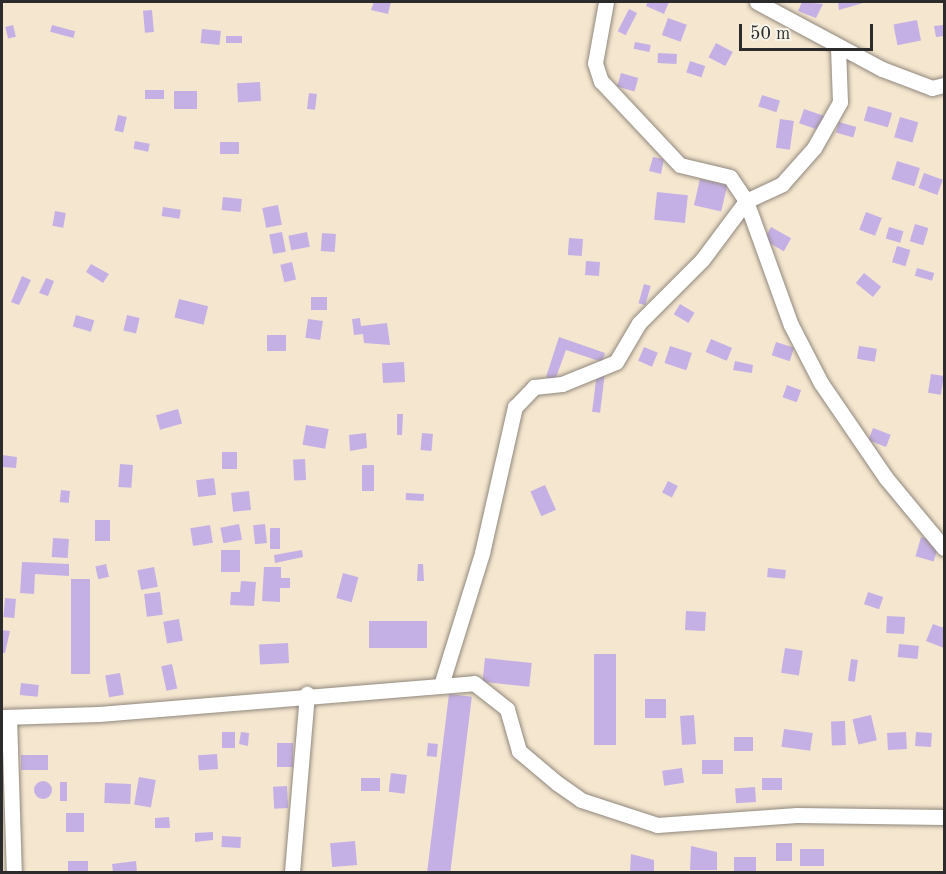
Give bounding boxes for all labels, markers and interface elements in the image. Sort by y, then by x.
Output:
scale bar [742,12,876,50]
text: 50 m [750,25,790,43]

